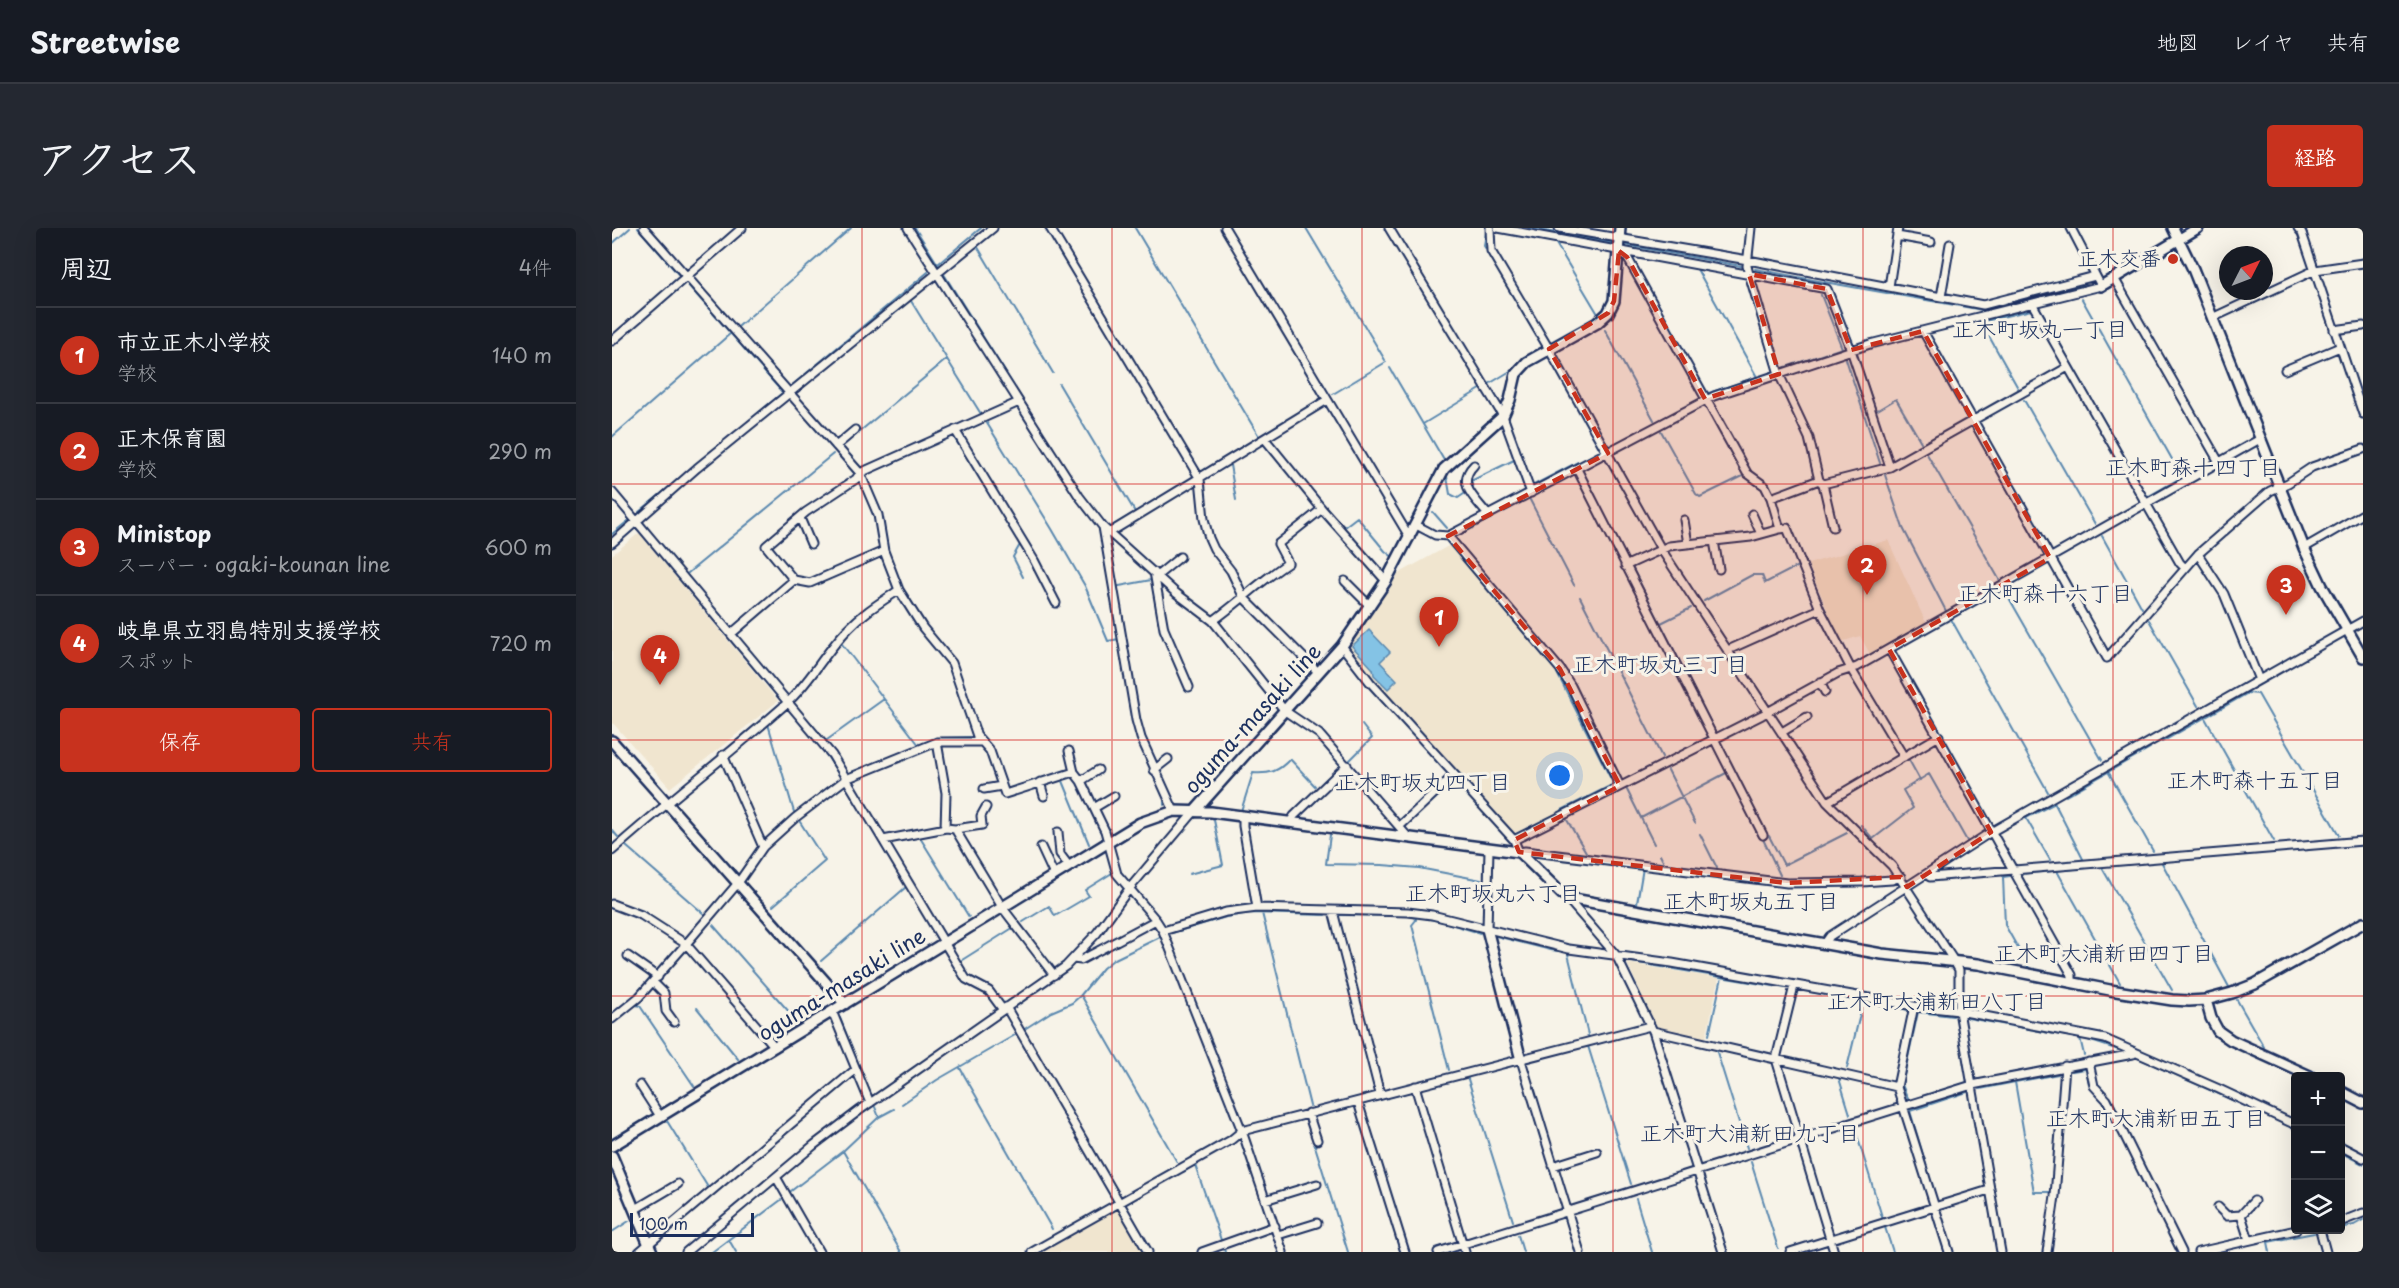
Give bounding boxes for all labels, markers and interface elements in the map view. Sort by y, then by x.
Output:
text: Streetwise [30,20,180,63]
text: 地図 [2157,25,2199,57]
text: レイヤ [2232,25,2294,57]
text: 共有 [2327,25,2369,57]
text: アクセス [36,125,201,188]
button: 経路 [2267,125,2363,187]
place label: 正木交番 [2077,241,2161,273]
north arrow [2219,246,2273,300]
text: 周辺 [60,248,112,287]
text: 4件 [519,252,552,282]
marker: 正木交番 [2166,252,2180,266]
district label: 正木町坂丸一丁目 [1952,311,2128,344]
text: 市立正木小学校 [117,324,271,357]
text: 1 [75,340,84,370]
text: 140 m [492,340,552,370]
text: 学校 [117,357,157,387]
text: 正木保育園 [117,420,227,453]
text: 2 [72,436,87,466]
text: 290 m [488,436,552,466]
district label: 正木町森十四丁目 [2105,449,2281,482]
text: 学校 [117,453,157,483]
text: Ministop [117,516,211,549]
text: 3 [73,532,86,562]
text: 600 m [484,532,552,562]
pin: 2 [1848,546,1886,595]
text: スーパー · ogaki-kounan line [117,549,391,579]
pin: 3 [2266,566,2306,615]
district label: 正木町森十六丁目 [1957,575,2133,608]
pin: 1 [1420,598,1458,647]
text: 岐阜県立羽島特別支援学校 [117,612,381,645]
text: 4 [73,628,86,658]
text: 720 m [490,628,552,658]
street label: oguma-masaki line [1175,635,1328,800]
pin: 4 [640,636,680,685]
text: スポット [117,645,197,675]
district label: 正木町坂丸三丁目 [1572,646,1748,679]
button: 保存 [60,708,300,772]
button: 共有 [312,708,552,772]
your location [1545,761,1574,790]
district label: 正木町森十五丁目 [2167,762,2343,795]
district label: 正木町坂丸四丁目 [1335,764,1511,797]
district label: 正木町坂丸六丁目 [1405,875,1581,908]
district label: 正木町坂丸五丁目 [1663,883,1839,916]
street label: oguma-masaki line [751,919,931,1048]
district label: 正木町大浦新田四丁目 [1994,935,2214,968]
district label: 正木町大浦新田八丁目 [1827,983,2047,1016]
map controls [2291,1072,2345,1234]
button: + [2291,1072,2345,1126]
district label: 正木町大浦新田五丁目 [2046,1100,2266,1133]
district label: 正木町大浦新田九丁目 [1640,1115,1860,1148]
button: − [2291,1126,2345,1180]
button: layers [2291,1180,2345,1234]
scale bar [630,1210,754,1238]
text: 100 m [639,1211,688,1235]

